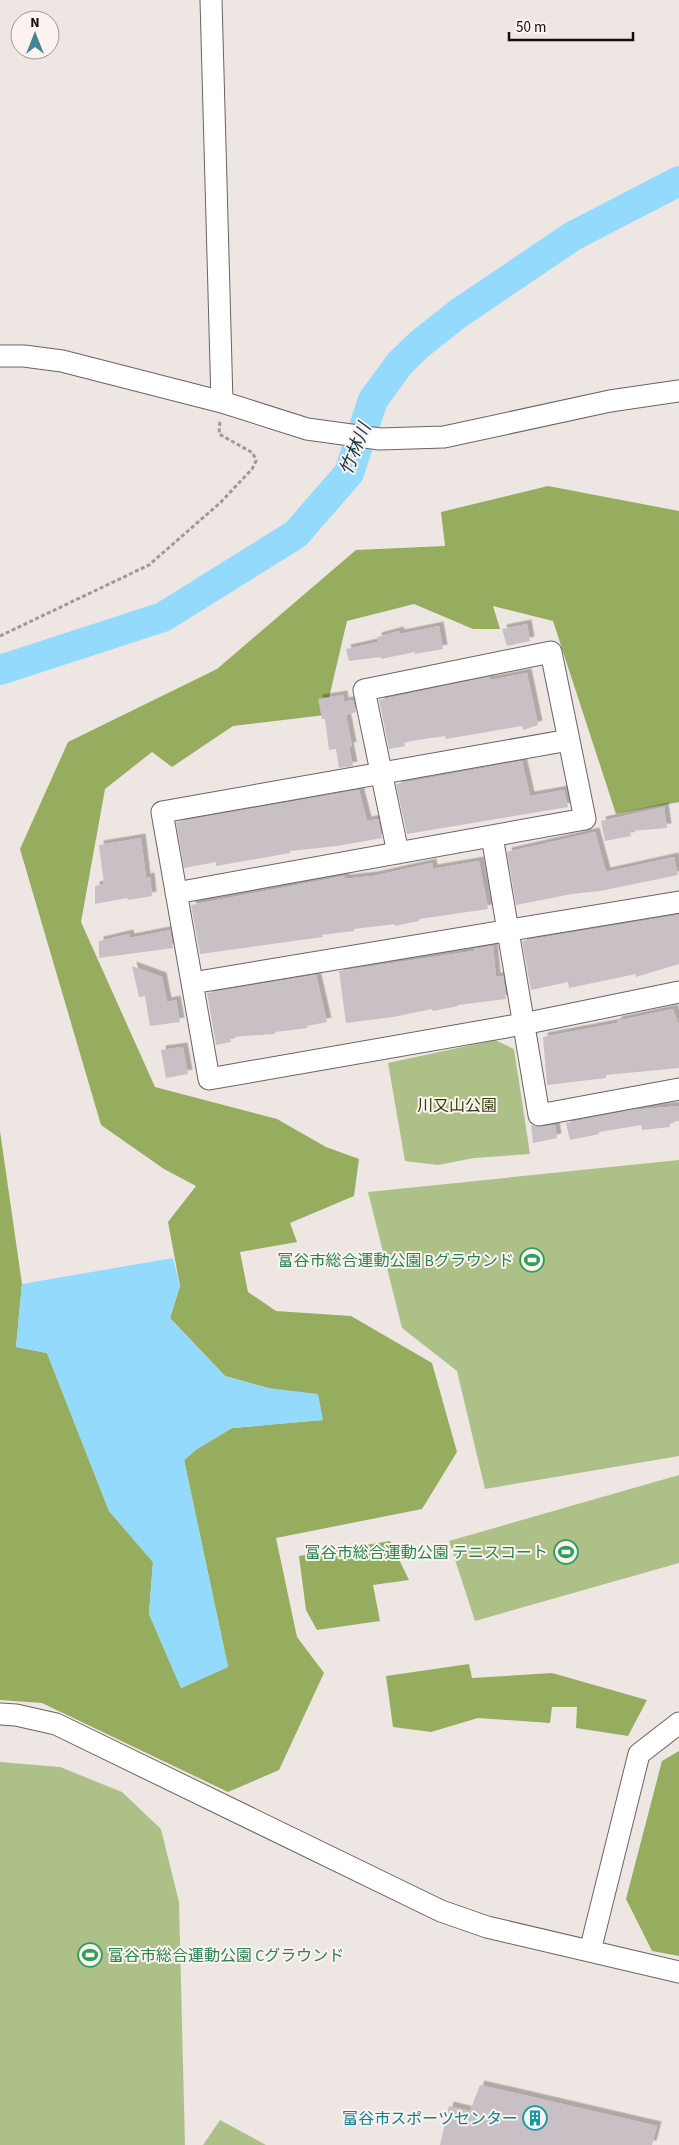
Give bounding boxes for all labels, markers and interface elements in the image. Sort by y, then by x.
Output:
north arrow [10,10,60,60]
scale bar [509,10,633,42]
text: N [30,13,40,33]
text: 50 m [516,17,546,38]
water label: 竹林川 [334,418,378,479]
park label: 川又山公園 [417,1095,497,1117]
sports icon: 富谷市総合運動公園 Bグラウンド [519,1247,545,1273]
place label: 富谷市総合運動公園 Bグラウンド [277,1250,514,1272]
sports icon: 富谷市総合運動公園 テニスコート [553,1539,579,1565]
place label: 富谷市総合運動公園 テニスコート [305,1542,548,1564]
sports icon: 富谷市総合運動公園 Cグラウンド [77,1942,103,1968]
place label: 富谷市総合運動公園 Cグラウンド [108,1945,344,1967]
building icon: 富谷市スポーツセンター [522,2105,548,2131]
place label: 富谷市スポーツセンター [342,2108,518,2130]

